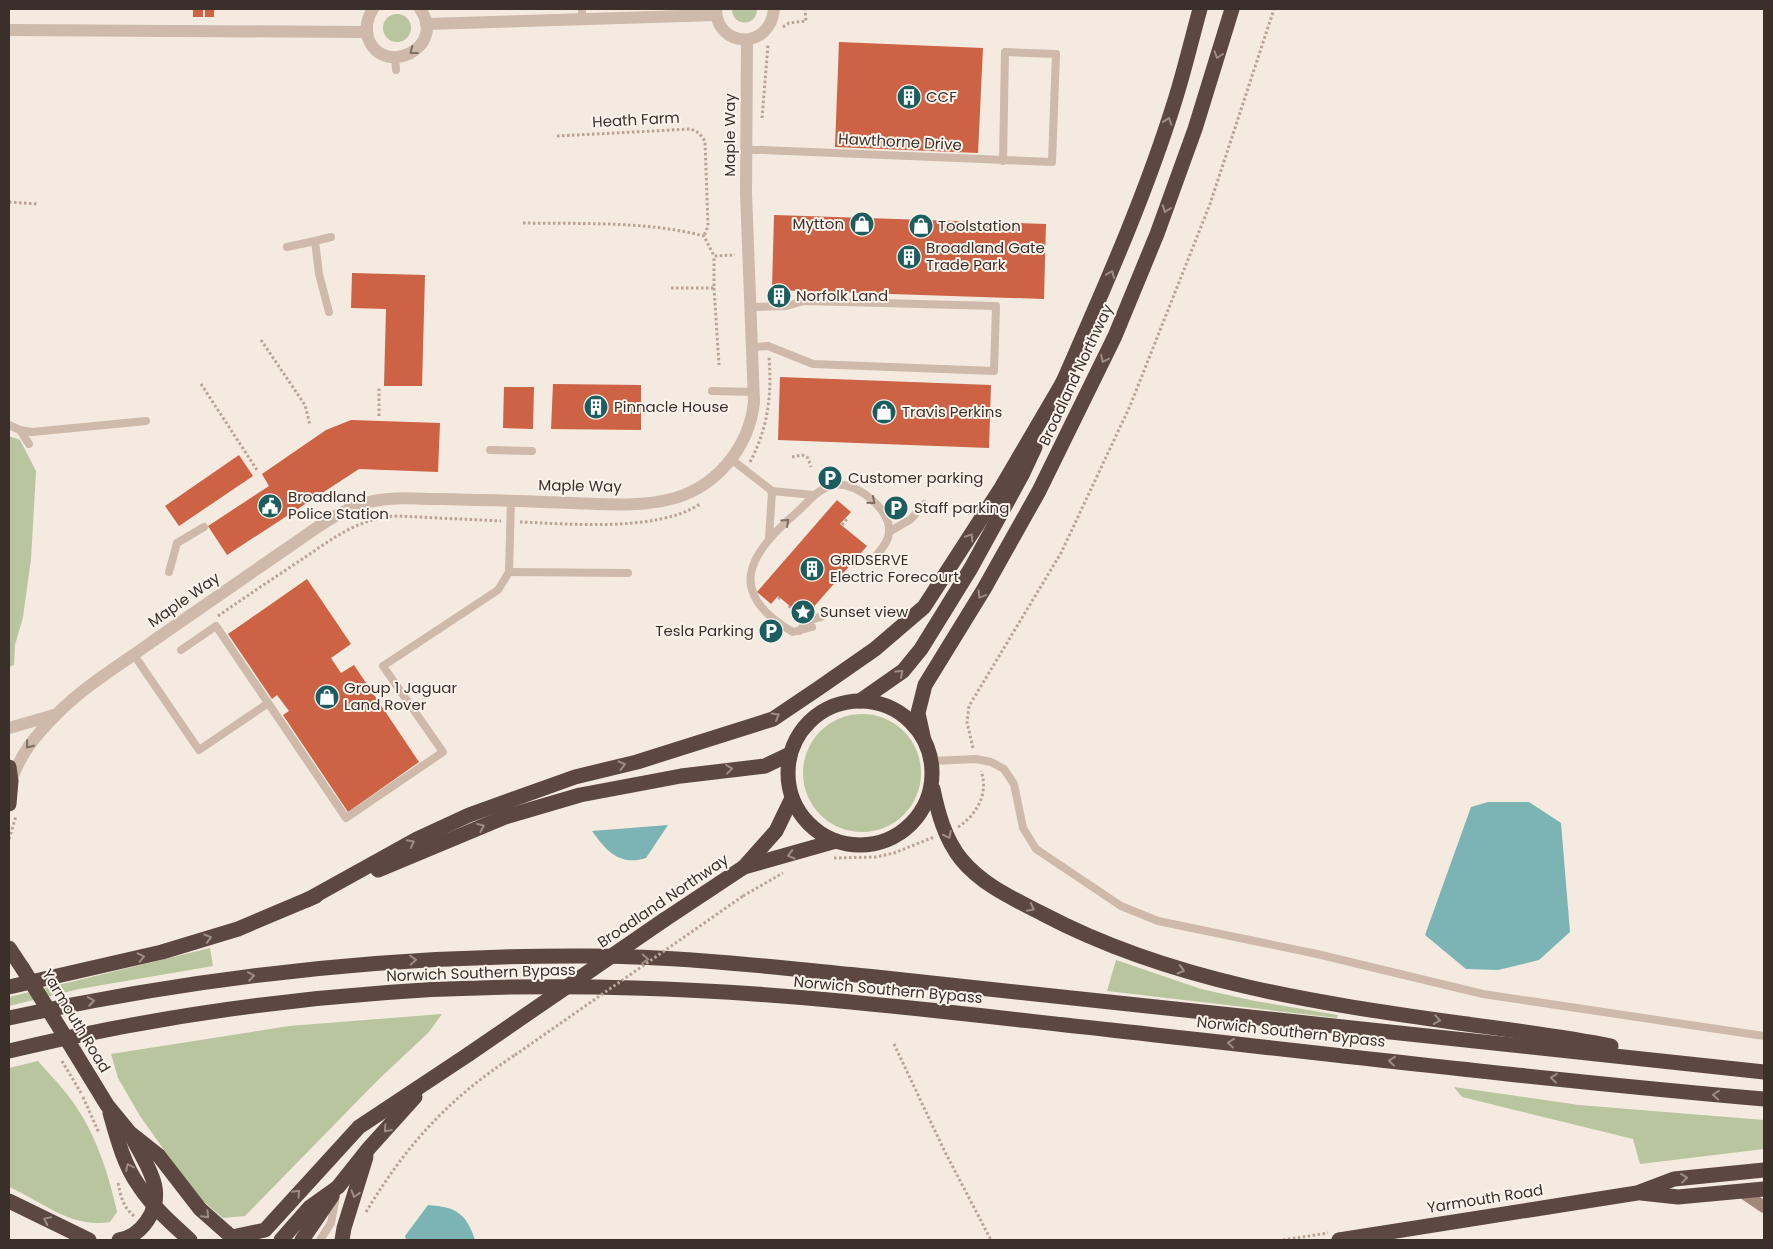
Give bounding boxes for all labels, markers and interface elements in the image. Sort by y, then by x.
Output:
one-way arrow [409,45,419,54]
one-way arrow [1214,51,1224,59]
building icon: CCF [896,84,922,110]
place label: CCF [926,86,957,107]
street label: Maple Way [719,93,740,177]
street label: Heath Farm [592,107,680,132]
one-way arrow [1162,118,1172,126]
street label: Hawthorne Drive [838,128,962,155]
one-way arrow [1162,205,1172,213]
shop icon: Mytton [849,211,875,237]
place label: Mytton [793,213,844,234]
shop icon: Toolstation [908,213,934,239]
place label: Toolstation [938,215,1021,236]
place label: Broadland Gate Trade Park [926,237,1045,275]
building icon: Broadland Gate Trade Park [896,244,922,270]
one-way arrow [1105,270,1115,278]
building icon: Norfolk Land [766,283,792,309]
place label: Norfolk Land [796,285,888,306]
street label: Broadland Northway [1034,300,1118,449]
one-way arrow [1099,354,1110,363]
building icon: Pinnacle House [583,394,609,420]
place label: Pinnacle House [614,396,729,417]
shop icon: Travis Perkins [871,399,897,425]
place label: Travis Perkins [902,401,1002,422]
parking icon: Customer parking [817,465,843,491]
place label: Customer parking [848,467,983,488]
street label: Maple Way [538,474,622,497]
place label: Broadland Police Station [288,486,389,524]
public building icon: Broadland Police Station [257,493,283,519]
one-way arrow [866,495,875,504]
parking icon: Staff parking [883,495,909,521]
place label: Staff parking [914,497,1009,518]
one-way arrow [780,519,789,528]
one-way arrow [964,534,973,543]
place label: GRIDSERVE Electric Forecourt [830,549,959,587]
building icon: GRIDSERVE Electric Forecourt [799,556,825,582]
street label: Maple Way [144,567,224,632]
one-way arrow [977,590,987,599]
place icon: Sunset view [790,599,816,625]
place label: Sunset view [820,601,909,622]
parking icon: Tesla Parking [758,618,784,644]
place label: Tesla Parking [655,620,754,641]
one-way arrow [894,670,903,679]
place label: Group 1 Jaguar Land Rover [344,677,457,715]
shop icon: Group 1 Jaguar Land Rover [314,684,340,710]
one-way arrow [771,712,780,722]
one-way arrow [27,739,35,748]
one-way arrow [617,761,625,771]
one-way arrow [725,764,733,775]
one-way arrow [476,823,485,833]
one-way arrow [941,830,952,839]
one-way arrow [405,839,414,849]
street label: Broadland Northway [593,849,733,952]
one-way arrow [787,850,795,860]
one-way arrow [1025,901,1034,911]
one-way arrow [204,933,212,943]
one-way arrow [137,952,146,963]
one-way arrow [642,954,650,965]
one-way arrow [409,955,417,966]
street label: Norwich Southern Bypass [386,959,576,986]
one-way arrow [1176,964,1184,974]
street label: Yarmouth Road [37,965,116,1076]
one-way arrow [248,971,256,982]
street label: Norwich Southern Bypass [793,971,984,1008]
one-way arrow [86,997,95,1007]
street label: Norwich Southern Bypass [1196,1011,1387,1052]
one-way arrow [1434,1014,1442,1025]
one-way arrow [1227,1038,1235,1049]
one-way arrow [1388,1056,1396,1067]
one-way arrow [1550,1073,1558,1084]
one-way arrow [1711,1089,1719,1100]
one-way arrow [383,1123,392,1132]
one-way arrow [125,1163,135,1172]
one-way arrow [1680,1173,1688,1184]
street label: Yarmouth Road [1425,1179,1544,1218]
one-way arrow [350,1189,360,1198]
one-way arrow [291,1190,300,1199]
one-way arrow [200,1209,209,1218]
one-way arrow [43,1216,52,1226]

